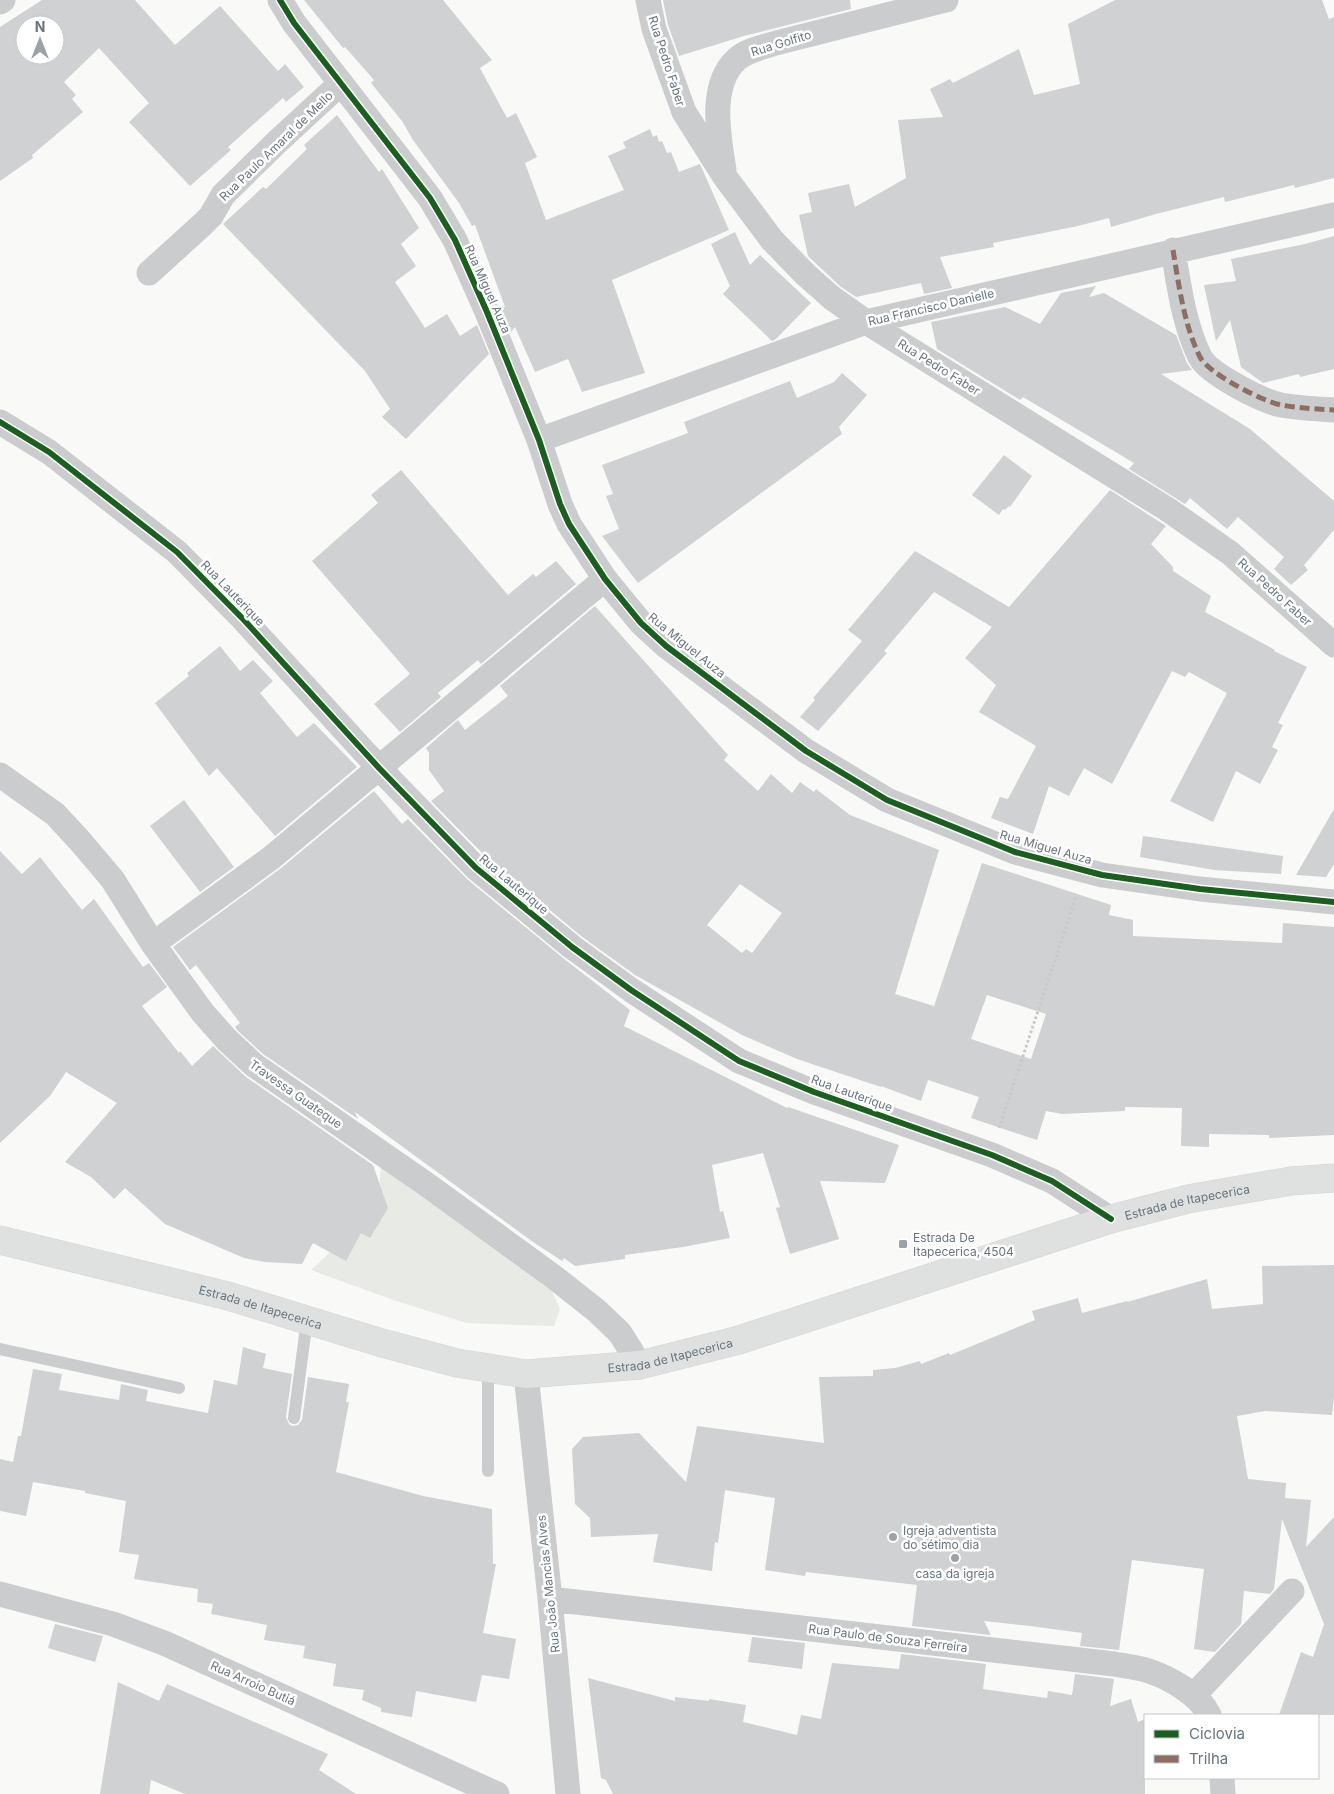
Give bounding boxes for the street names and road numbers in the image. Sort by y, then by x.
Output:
street label: Rua Pedro Faber [645,14,689,109]
street label: Rua Golfito [749,27,813,59]
street label: Rua Paulo Amaral de Mello [216,88,336,204]
street label: Rua Miguel Auza [462,242,514,336]
street label: Rua Francisco Danielle [867,285,995,329]
street label: Rua Pedro Faber [895,336,983,399]
street label: Rua Pedro Faber [1235,555,1315,629]
street label: Rua Lauterique [198,557,268,629]
street label: Rua Miguel Auza [645,609,729,681]
street label: Rua Miguel Auza [998,827,1094,867]
street label: Rua Lauterique [476,851,552,917]
street label: Travessa Guateque [247,1056,345,1132]
street label: Rua Lauterique [809,1071,895,1115]
street label: Estrada de Itapecerica [1123,1181,1251,1223]
street label: Estrada de Itapecerica [197,1282,324,1332]
street label: Estrada de Itapecerica [607,1334,734,1375]
street label: Rua João Mancias Alves [533,1514,563,1654]
street label: Rua Paulo de Souza Ferreira [808,1621,968,1655]
street label: Rua Arroio Butiá [208,1658,298,1708]

